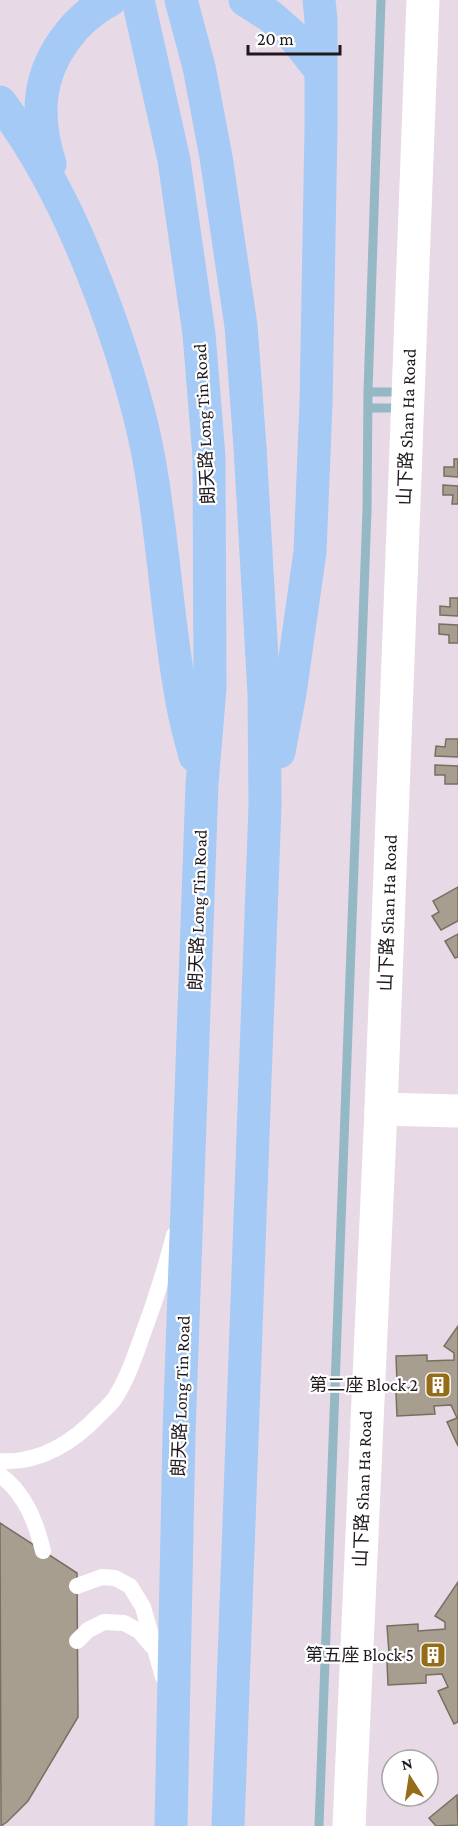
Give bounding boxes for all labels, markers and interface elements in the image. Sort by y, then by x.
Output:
scale bar [248,18,340,56]
text: 20 m [257,29,294,49]
street label: 朗天路 Long Tin Road [190,343,218,505]
street label: 山下路 Shan Ha Road [394,348,420,506]
street label: 朗天路 Long Tin Road [185,829,211,991]
street label: 山下路 Shan Ha Road [375,834,401,992]
street label: 朗天路 Long Tin Road [168,1315,194,1477]
building icon: 第二座 Block 2 [423,1370,453,1400]
place label: 第二座 Block 2 [309,1375,418,1395]
street label: 山下路 Shan Ha Road [350,1410,376,1568]
building icon: 第五座 Block 5 [418,1640,448,1670]
place label: 第五座 Block 5 [305,1645,414,1665]
north arrow [380,1748,440,1808]
text: N [400,1754,414,1773]

